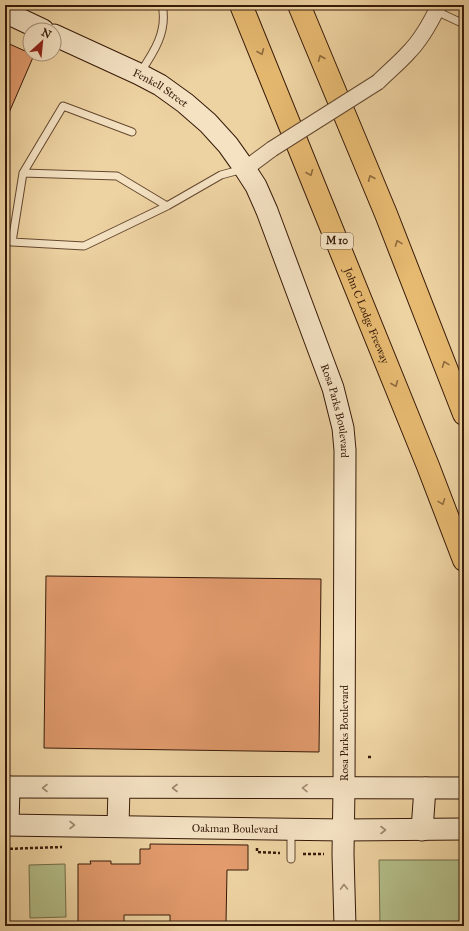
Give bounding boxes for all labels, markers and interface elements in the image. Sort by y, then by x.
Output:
north arrow [22,22,62,62]
text: N [39,26,54,42]
one-way arrow [257,49,265,56]
one-way arrow [318,54,326,62]
street label: Fenkell Street [131,66,191,110]
one-way arrow [305,168,313,176]
one-way arrow [368,174,376,182]
road number: M 10 [321,233,353,249]
one-way arrow [394,240,402,247]
street label: John C Lodge Freeway [340,265,393,366]
one-way arrow [441,361,449,368]
street label: Rosa Parks Boulevard [318,362,352,458]
one-way arrow [391,381,399,388]
one-way arrow [438,499,446,506]
street label: Rosa Parks Boulevard [338,684,351,781]
one-way arrow [42,784,48,792]
one-way arrow [172,784,178,792]
one-way arrow [302,784,308,792]
one-way arrow [69,821,75,829]
street label: Oakman Boulevard [192,821,279,836]
one-way arrow [380,826,386,834]
one-way arrow [340,884,348,890]

